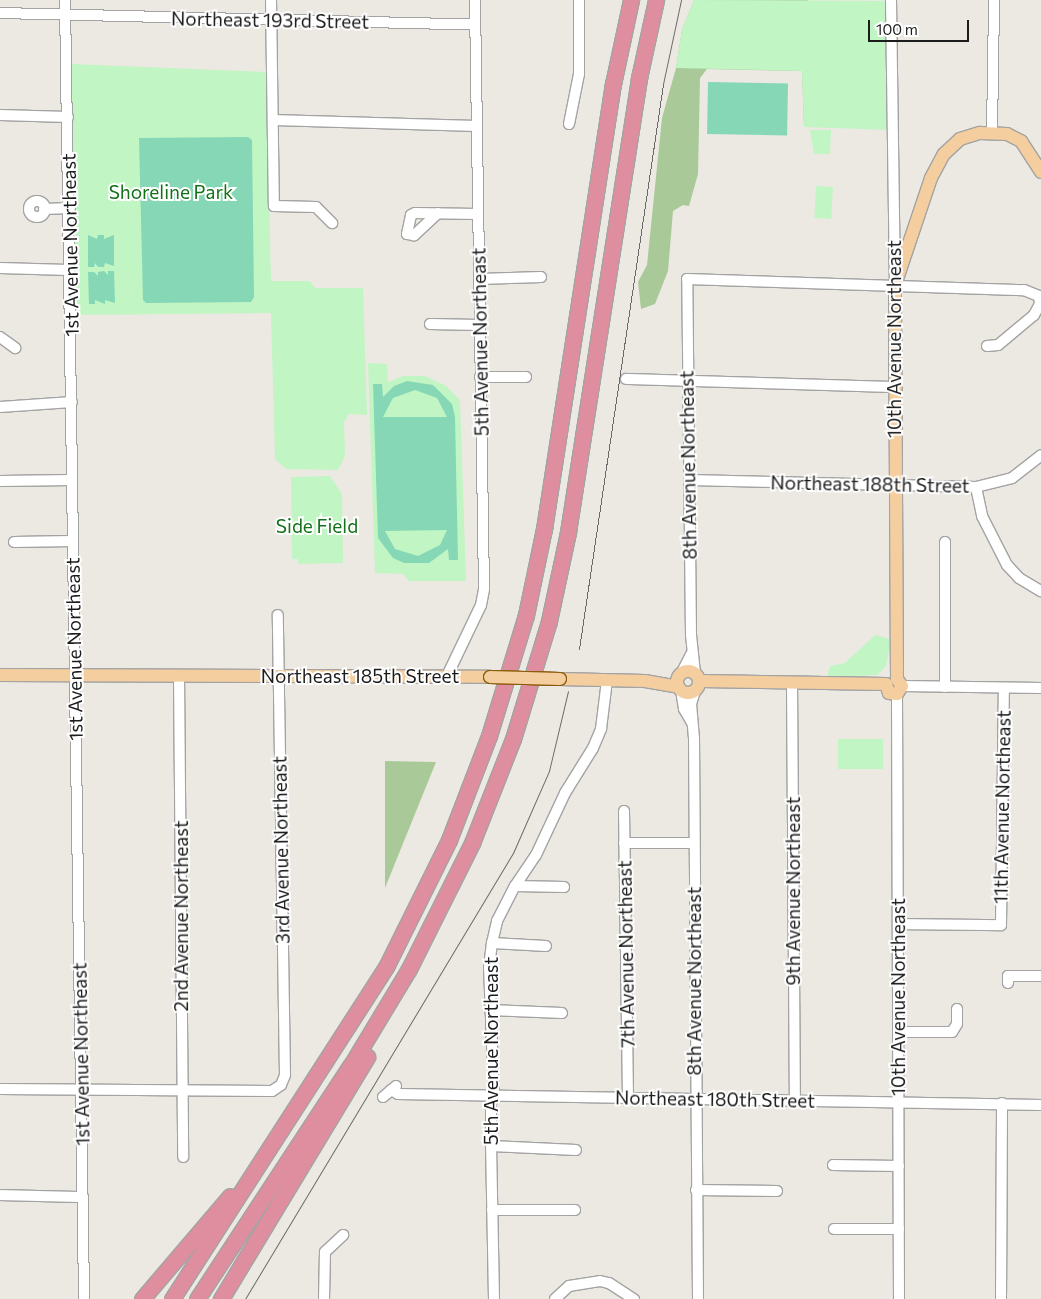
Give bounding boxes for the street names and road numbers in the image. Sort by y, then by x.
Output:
street label: Northeast 193rd Street [171,7,369,33]
street label: 1st Avenue Northeast [57,153,83,337]
street label: 10th Avenue Northeast [883,240,905,438]
street label: 5th Avenue Northeast [467,248,493,436]
street label: 8th Avenue Northeast [675,370,701,560]
street label: Northeast 188th Street [770,471,970,497]
street label: 1st Avenue Northeast [61,557,87,741]
street label: Northeast 185th Street [261,665,459,687]
street label: 11th Avenue Northeast [989,710,1015,904]
street label: 3rd Avenue Northeast [268,756,294,944]
street label: 9th Avenue Northeast [782,796,804,986]
street label: 2nd Avenue Northeast [170,820,192,1012]
street label: 7th Avenue Northeast [613,860,639,1048]
street label: 8th Avenue Northeast [683,886,705,1076]
street label: 10th Avenue Northeast [887,898,909,1096]
street label: 5th Avenue Northeast [480,957,502,1145]
street label: 1st Avenue Northeast [68,962,94,1146]
street label: Northeast 180th Street [615,1086,815,1112]

